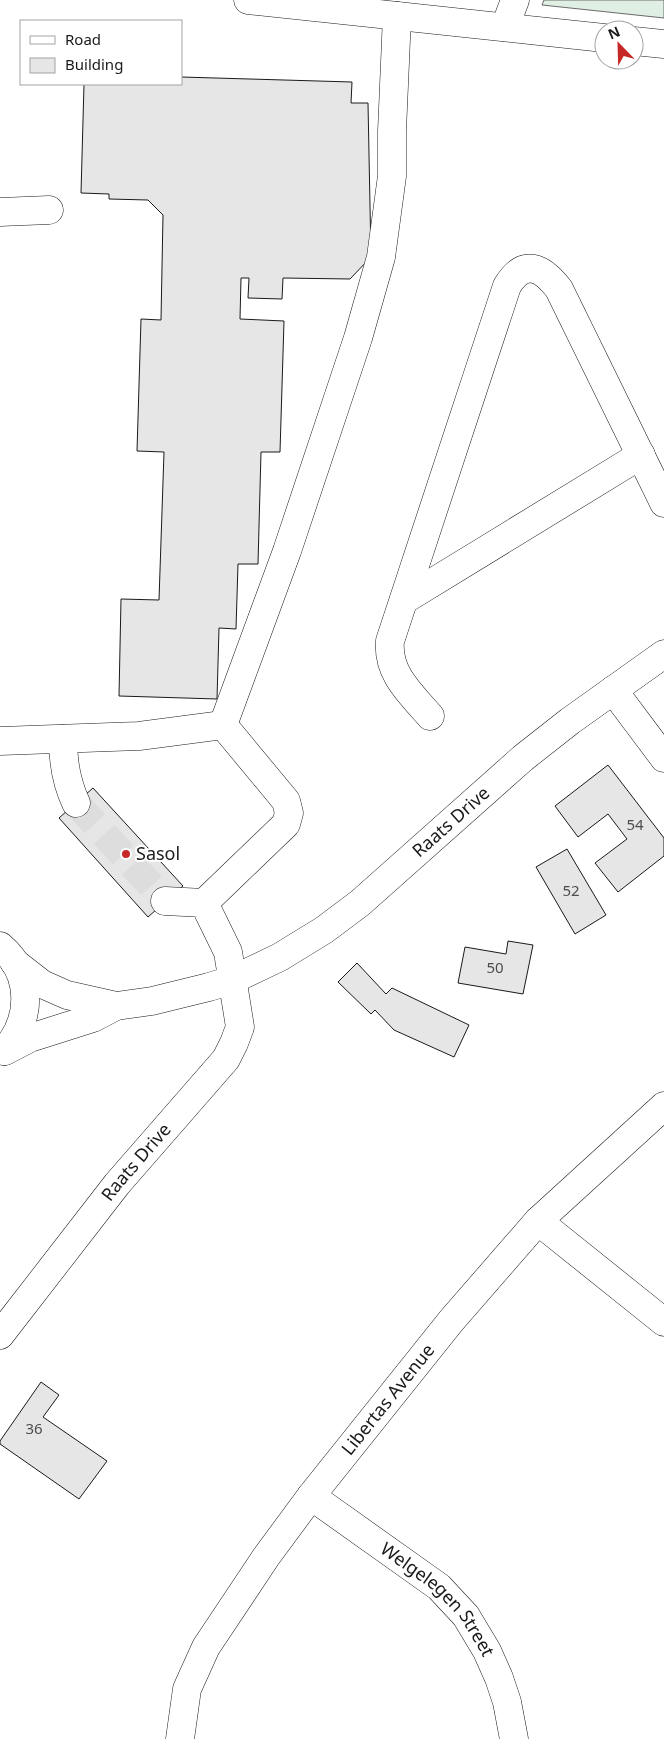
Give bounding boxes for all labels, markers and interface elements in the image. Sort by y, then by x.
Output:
legend [20,20,182,85]
north arrow [594,20,644,70]
text: N [605,22,623,44]
text: Road [65,29,101,49]
text: Building [65,54,123,74]
street label: Raats Drive [407,780,494,862]
house number: 54 [626,814,644,834]
place label: Sasol [136,841,180,865]
marker: Sasol [120,848,132,860]
house number: 52 [562,880,580,900]
house number: 50 [486,957,504,977]
street label: Raats Drive [95,1118,176,1206]
street label: Libertas Avenue [336,1338,439,1460]
house number: 36 [25,1418,43,1438]
street label: Welgelegen Street [376,1536,501,1660]

